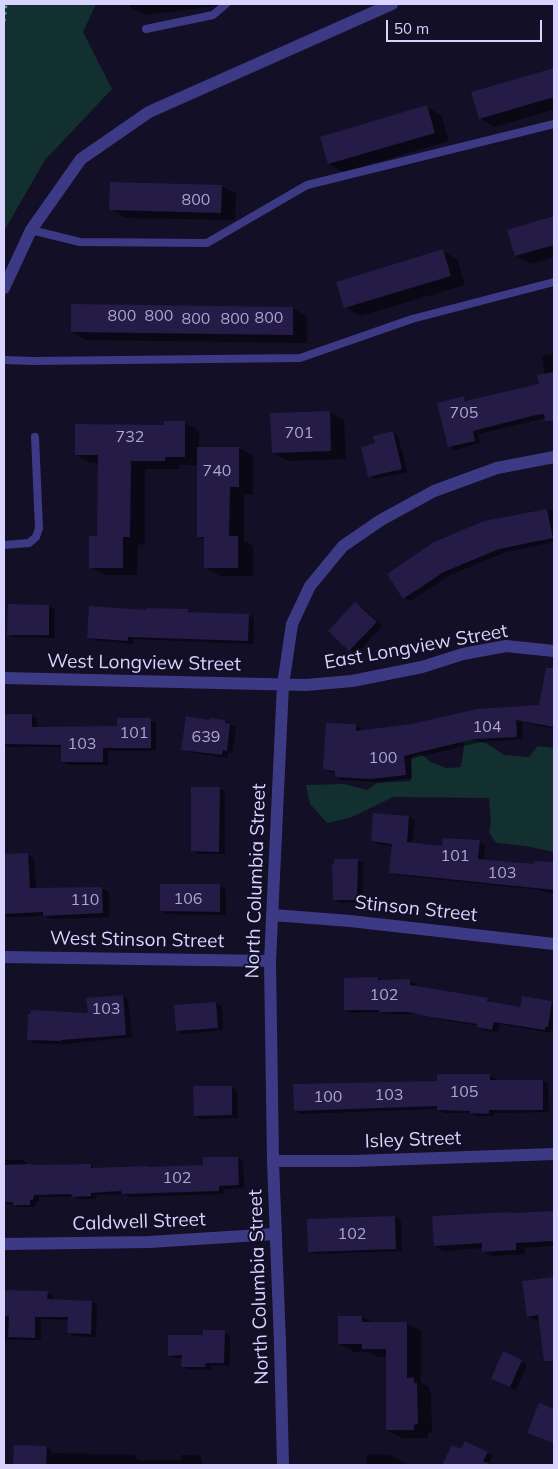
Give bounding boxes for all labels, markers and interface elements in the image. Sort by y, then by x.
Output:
scale bar [388,10,544,42]
text: 50 m [394,19,429,38]
house number: 800 [182,190,210,210]
house number: 800 [108,306,136,326]
house number: 800 [145,306,173,326]
house number: 800 [255,308,283,328]
house number: 800 [182,309,210,329]
house number: 800 [221,309,249,329]
house number: 705 [450,403,478,423]
house number: 701 [285,423,313,443]
house number: 732 [116,427,144,447]
house number: 740 [203,461,231,481]
street label: East Longview Street [322,620,510,674]
street label: West Longview Street [47,650,241,676]
house number: 104 [473,717,501,737]
house number: 101 [120,723,148,743]
house number: 639 [192,727,220,747]
house number: 103 [68,734,96,754]
house number: 100 [369,748,397,768]
street label: North Columbia Street [241,783,271,979]
house number: 101 [441,846,469,866]
house number: 103 [488,863,516,883]
house number: 106 [174,889,202,909]
house number: 110 [71,890,99,910]
street label: Stinson Street [354,891,478,927]
street label: West Stinson Street [50,927,224,953]
house number: 102 [370,985,398,1005]
house number: 103 [92,999,120,1019]
house number: 105 [450,1082,478,1102]
house number: 103 [375,1085,403,1105]
house number: 100 [314,1087,342,1107]
street label: Isley Street [364,1127,462,1153]
house number: 102 [163,1168,191,1188]
street label: North Columbia Street [244,1189,274,1385]
street label: Caldwell Street [72,1208,206,1236]
house number: 102 [338,1224,366,1244]

